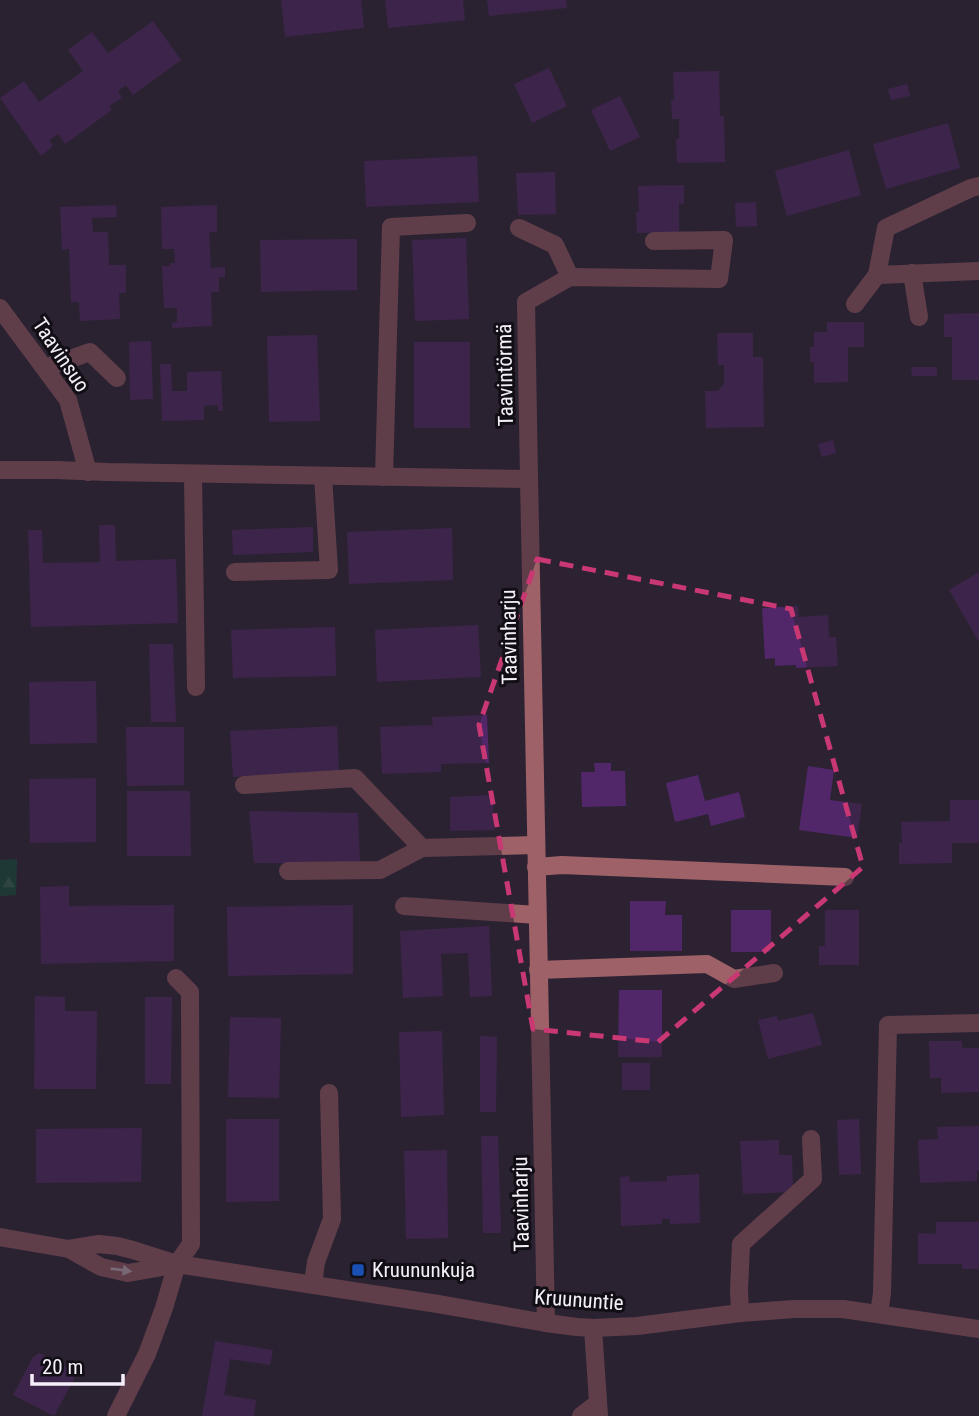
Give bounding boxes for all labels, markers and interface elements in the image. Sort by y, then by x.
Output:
street label: Taavinsuo [28,313,94,397]
street label: Taavintörmä [492,324,518,426]
street label: Taavinharju [496,589,522,685]
street label: Taavinharju [508,1156,534,1252]
place label: Kruununkuja [372,1258,475,1282]
marker: Kruununkuja [350,1262,366,1278]
one-way arrow [110,1265,132,1276]
street label: Kruununtie [534,1285,625,1315]
scale bar [32,1342,122,1386]
text: 20 m [42,1355,83,1379]

